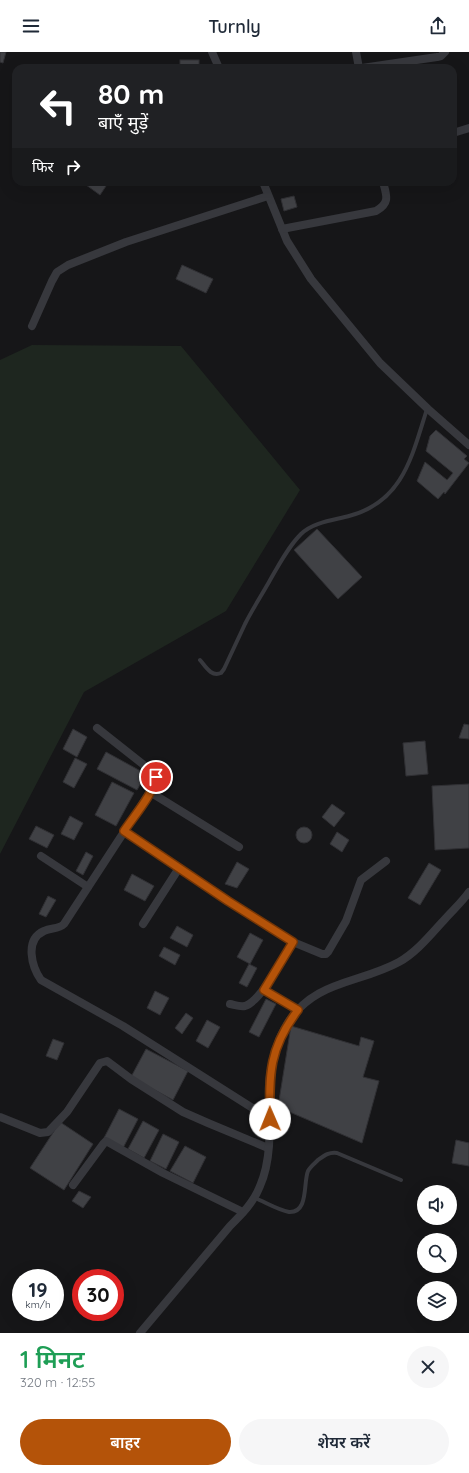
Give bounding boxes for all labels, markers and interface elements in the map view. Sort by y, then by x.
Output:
icon: menu [20,15,42,37]
text: Turnly [208,15,261,38]
icon: share [427,15,449,37]
text: 80 m [98,76,164,111]
icon: left [32,80,84,132]
text: बाएँ मुड़ें [98,111,148,134]
icon: right [62,156,84,178]
text: फिर [32,157,54,176]
pin [139,760,173,794]
icon: arrive [145,766,167,788]
position arrow [249,1098,291,1140]
map controls [417,1185,457,1321]
button: sound [417,1185,457,1225]
button: search [417,1233,457,1273]
speed limit sign: 30 [72,1269,124,1321]
text: 19 [28,1277,48,1302]
button: layers [417,1281,457,1321]
text: km/h [25,1298,51,1311]
text: 1 मिनट [20,1344,85,1374]
button: close [407,1346,449,1388]
text: 320 m · 12:55 [20,1374,95,1390]
button: बाहर [20,1419,231,1465]
button: शेयर करें [239,1419,449,1465]

